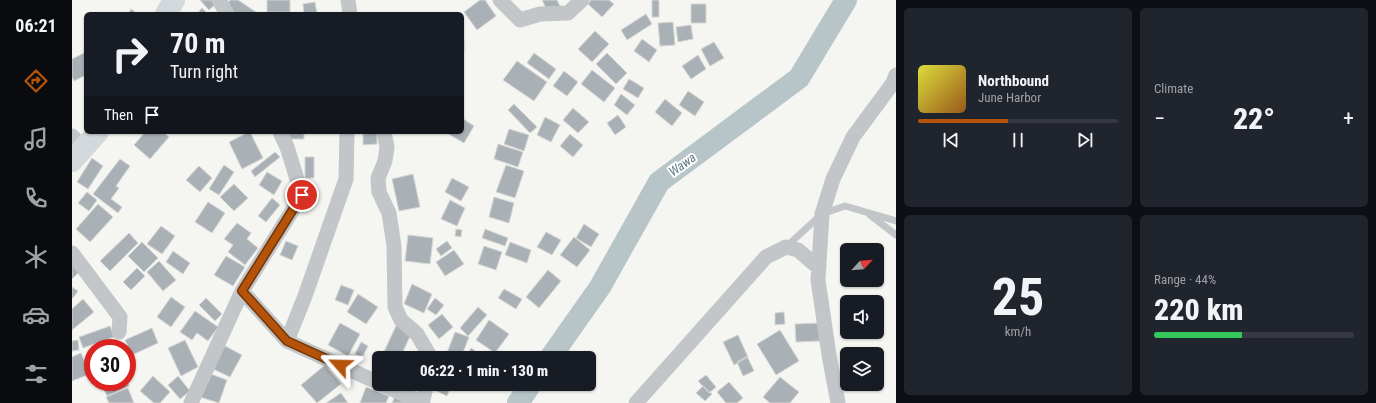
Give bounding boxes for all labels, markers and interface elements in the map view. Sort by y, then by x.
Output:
text: 06:21 [15,15,57,36]
text: 70 m [170,27,226,60]
icon: right [104,28,156,80]
text: Turn right [170,61,238,82]
icon: directions [22,67,50,95]
text: Northbound [978,72,1049,90]
text: Climate [1154,81,1193,96]
text: June Harbor [978,90,1041,105]
text: 22° [1233,101,1275,136]
icon: arrive [141,104,163,126]
text: Then [104,106,133,124]
text: − [1154,106,1165,131]
text: + [1343,106,1354,131]
icon: music [22,125,50,153]
icon: previous [940,129,962,151]
icon: pause [1007,129,1029,151]
icon: next [1074,129,1096,151]
water label: Wawa [666,150,699,179]
pin [285,178,319,212]
icon: phone [22,184,50,212]
icon: arrive [291,184,313,206]
icon: climate [22,243,50,271]
north arrow [840,243,884,287]
map controls [840,243,884,391]
text: 25 [992,267,1044,328]
text: Range · 44% [1154,272,1216,287]
text: 220 km [1154,292,1243,327]
button: sound [840,295,884,339]
icon: car [22,301,50,329]
text: km/h [1005,324,1031,339]
speed limit sign: 30 [84,339,136,391]
position arrow [319,344,361,386]
button: layers [840,347,884,391]
icon: filters [22,360,50,388]
text: 06:22 · 1 min · 130 m [420,362,548,380]

